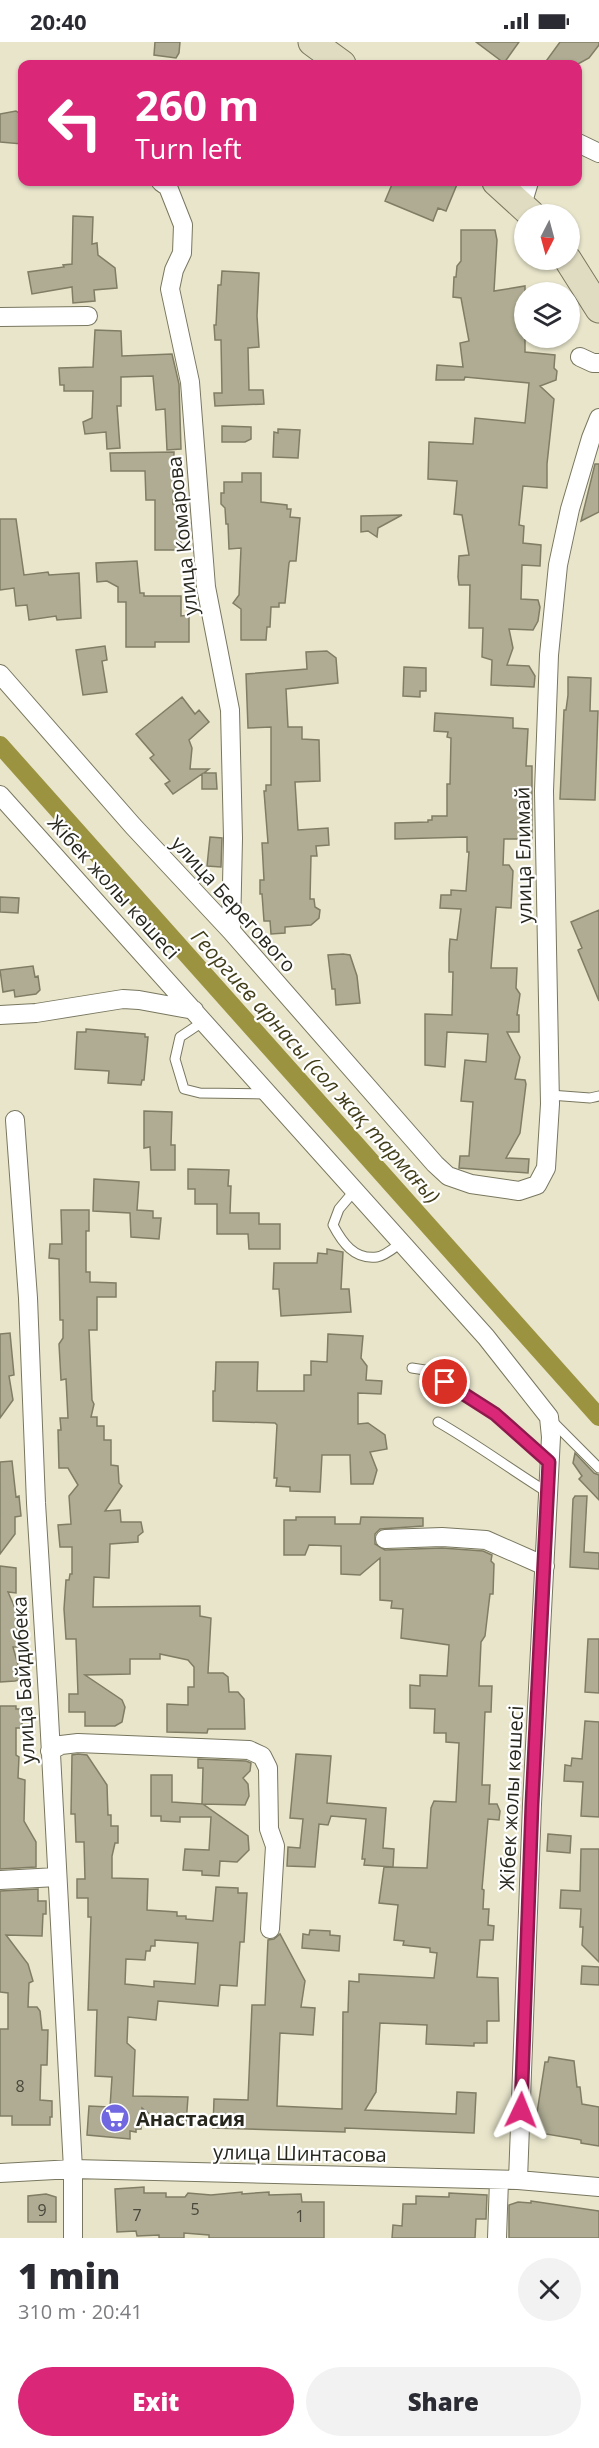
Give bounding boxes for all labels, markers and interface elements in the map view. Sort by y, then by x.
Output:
text: 20:40 [30,6,87,36]
text: 260 m [135,76,259,133]
icon: left [36,84,114,162]
text: Turn left [135,130,242,167]
north arrow [514,204,580,270]
map controls [514,204,580,348]
button: layers [514,282,580,348]
street label: улица Комарова [160,455,204,617]
street label: улица Елимай [508,786,538,924]
street label: Жібек жолы көшесі [42,809,186,965]
street label: улица Берегового [165,830,303,978]
water label: Георгиев арнасы (сол жақ тармағы) [185,923,447,1209]
pin [419,1356,470,1407]
icon: arrive [428,1365,461,1398]
street label: улица Байдибека [5,1595,41,1765]
street label: Жібек жолы көшесі [493,1705,529,1891]
house number: 8 [15,2075,25,2097]
position arrow [489,2078,553,2142]
supermarket icon: Анастасия [99,2102,131,2134]
place label: Анастасия [136,2105,245,2132]
street label: улица Шинтасова [213,2138,387,2168]
house number: 5 [190,2198,200,2220]
house number: 9 [37,2199,47,2221]
house number: 7 [132,2204,142,2226]
house number: 1 [295,2205,305,2227]
text: 1 min [18,2251,120,2300]
button: close [518,2258,581,2321]
text: 310 m · 20:41 [18,2298,143,2325]
button: Exit [18,2367,294,2436]
button: Share [306,2367,581,2436]

